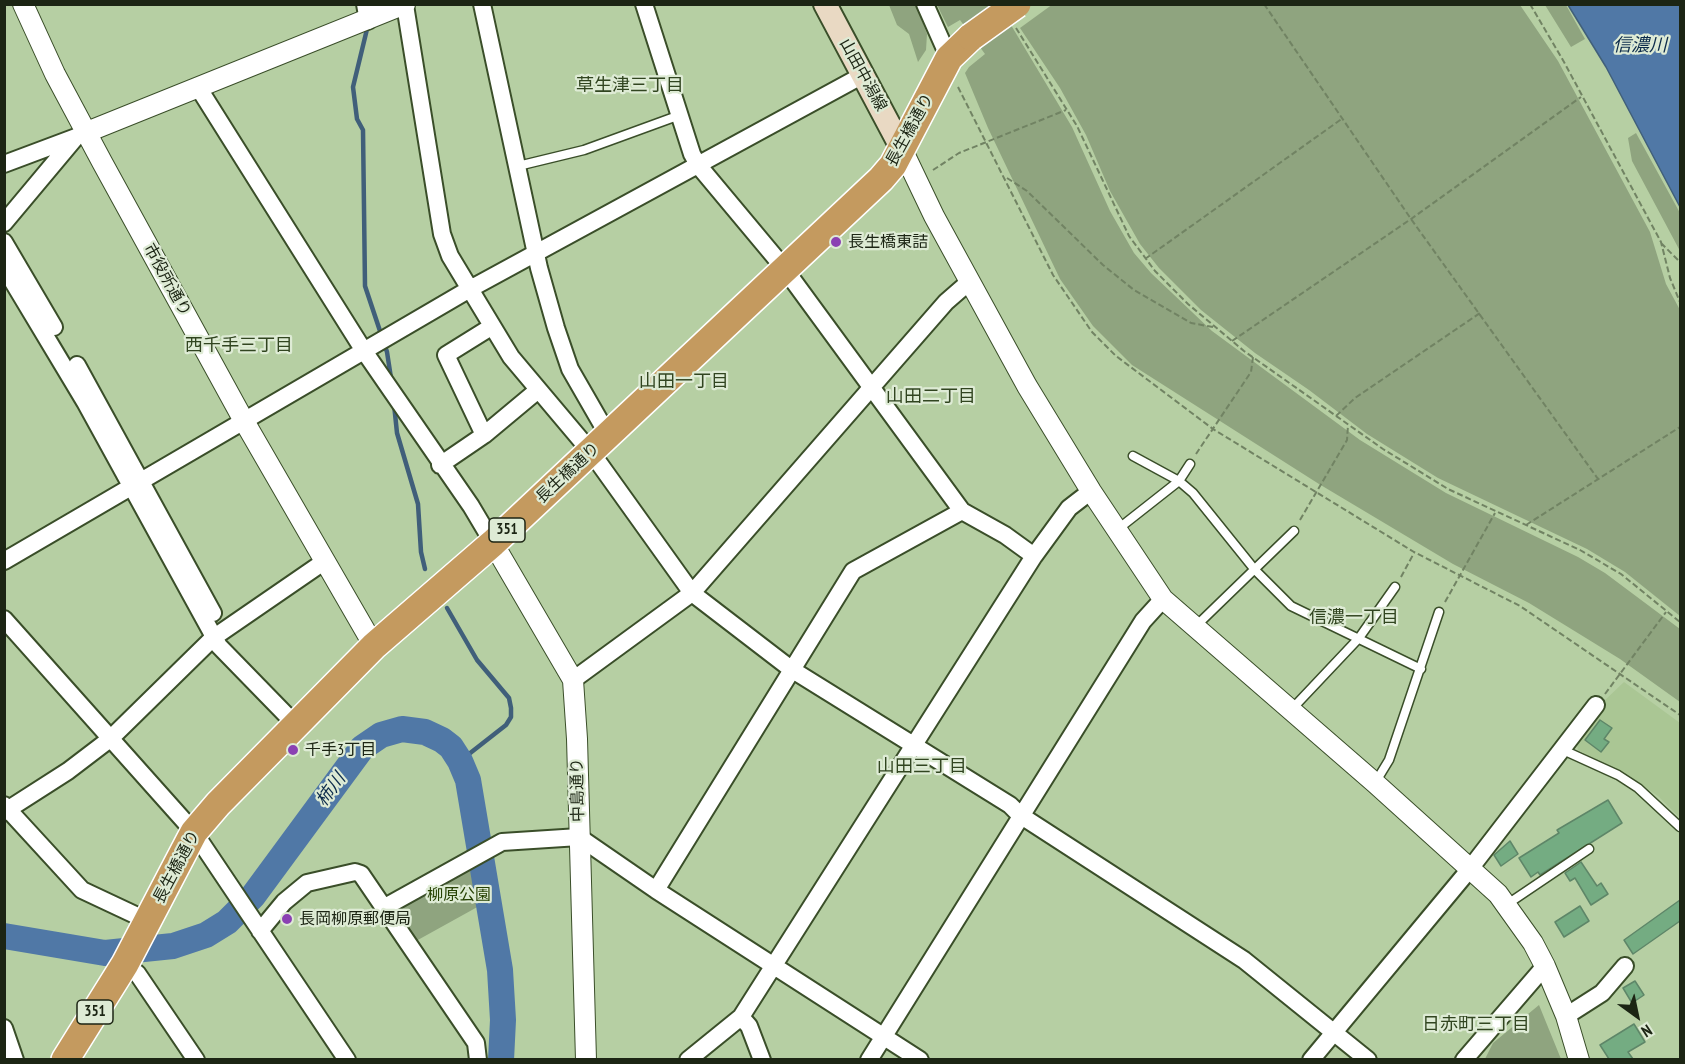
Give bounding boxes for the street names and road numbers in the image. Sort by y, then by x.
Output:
street label: 山田中潟線 [835,35,891,115]
street label: 長生橋通り [882,90,938,170]
street label: 市役所通り [139,240,195,320]
street label: 長生橋通り [532,439,604,507]
road number: 351 [489,518,525,542]
street label: 中島通り [568,758,588,822]
street label: 長生橋通り [150,827,204,907]
road number: 351 [77,1000,113,1024]

